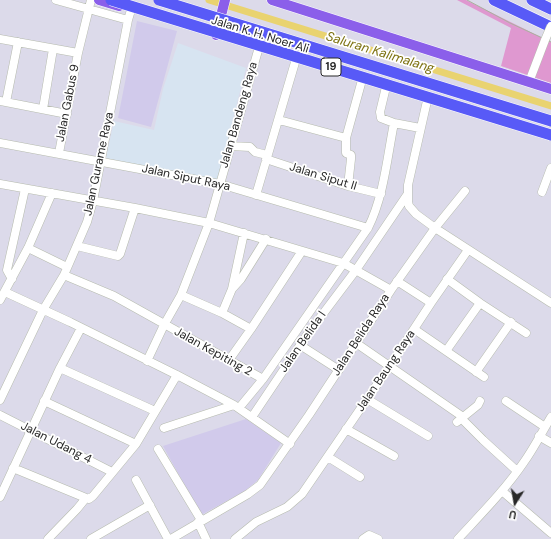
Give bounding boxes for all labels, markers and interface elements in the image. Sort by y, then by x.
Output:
street label: Jalan K. H. Noer Ali [209,13,311,57]
water label: Saluran Kalimalang [324,29,436,77]
road number: 19 [321,58,341,76]
street label: Jalan Bandeng Raya [217,60,261,170]
street label: Jalan Gabus 9 [53,63,83,143]
street label: Jalan Gurame Raya [81,111,117,217]
street label: Jalan Siput II [288,160,358,194]
street label: Jalan Siput Raya [140,162,232,194]
street label: Jalan Belida Raya [329,291,393,379]
street label: Jalan Belida I [277,309,329,375]
street label: Jalan Kepiting 2 [172,325,254,379]
street label: Jalan Baung Raya [353,327,419,415]
street label: Jalan Udang 4 [18,419,94,467]
north arrow [495,483,535,523]
text: U [508,507,518,522]

